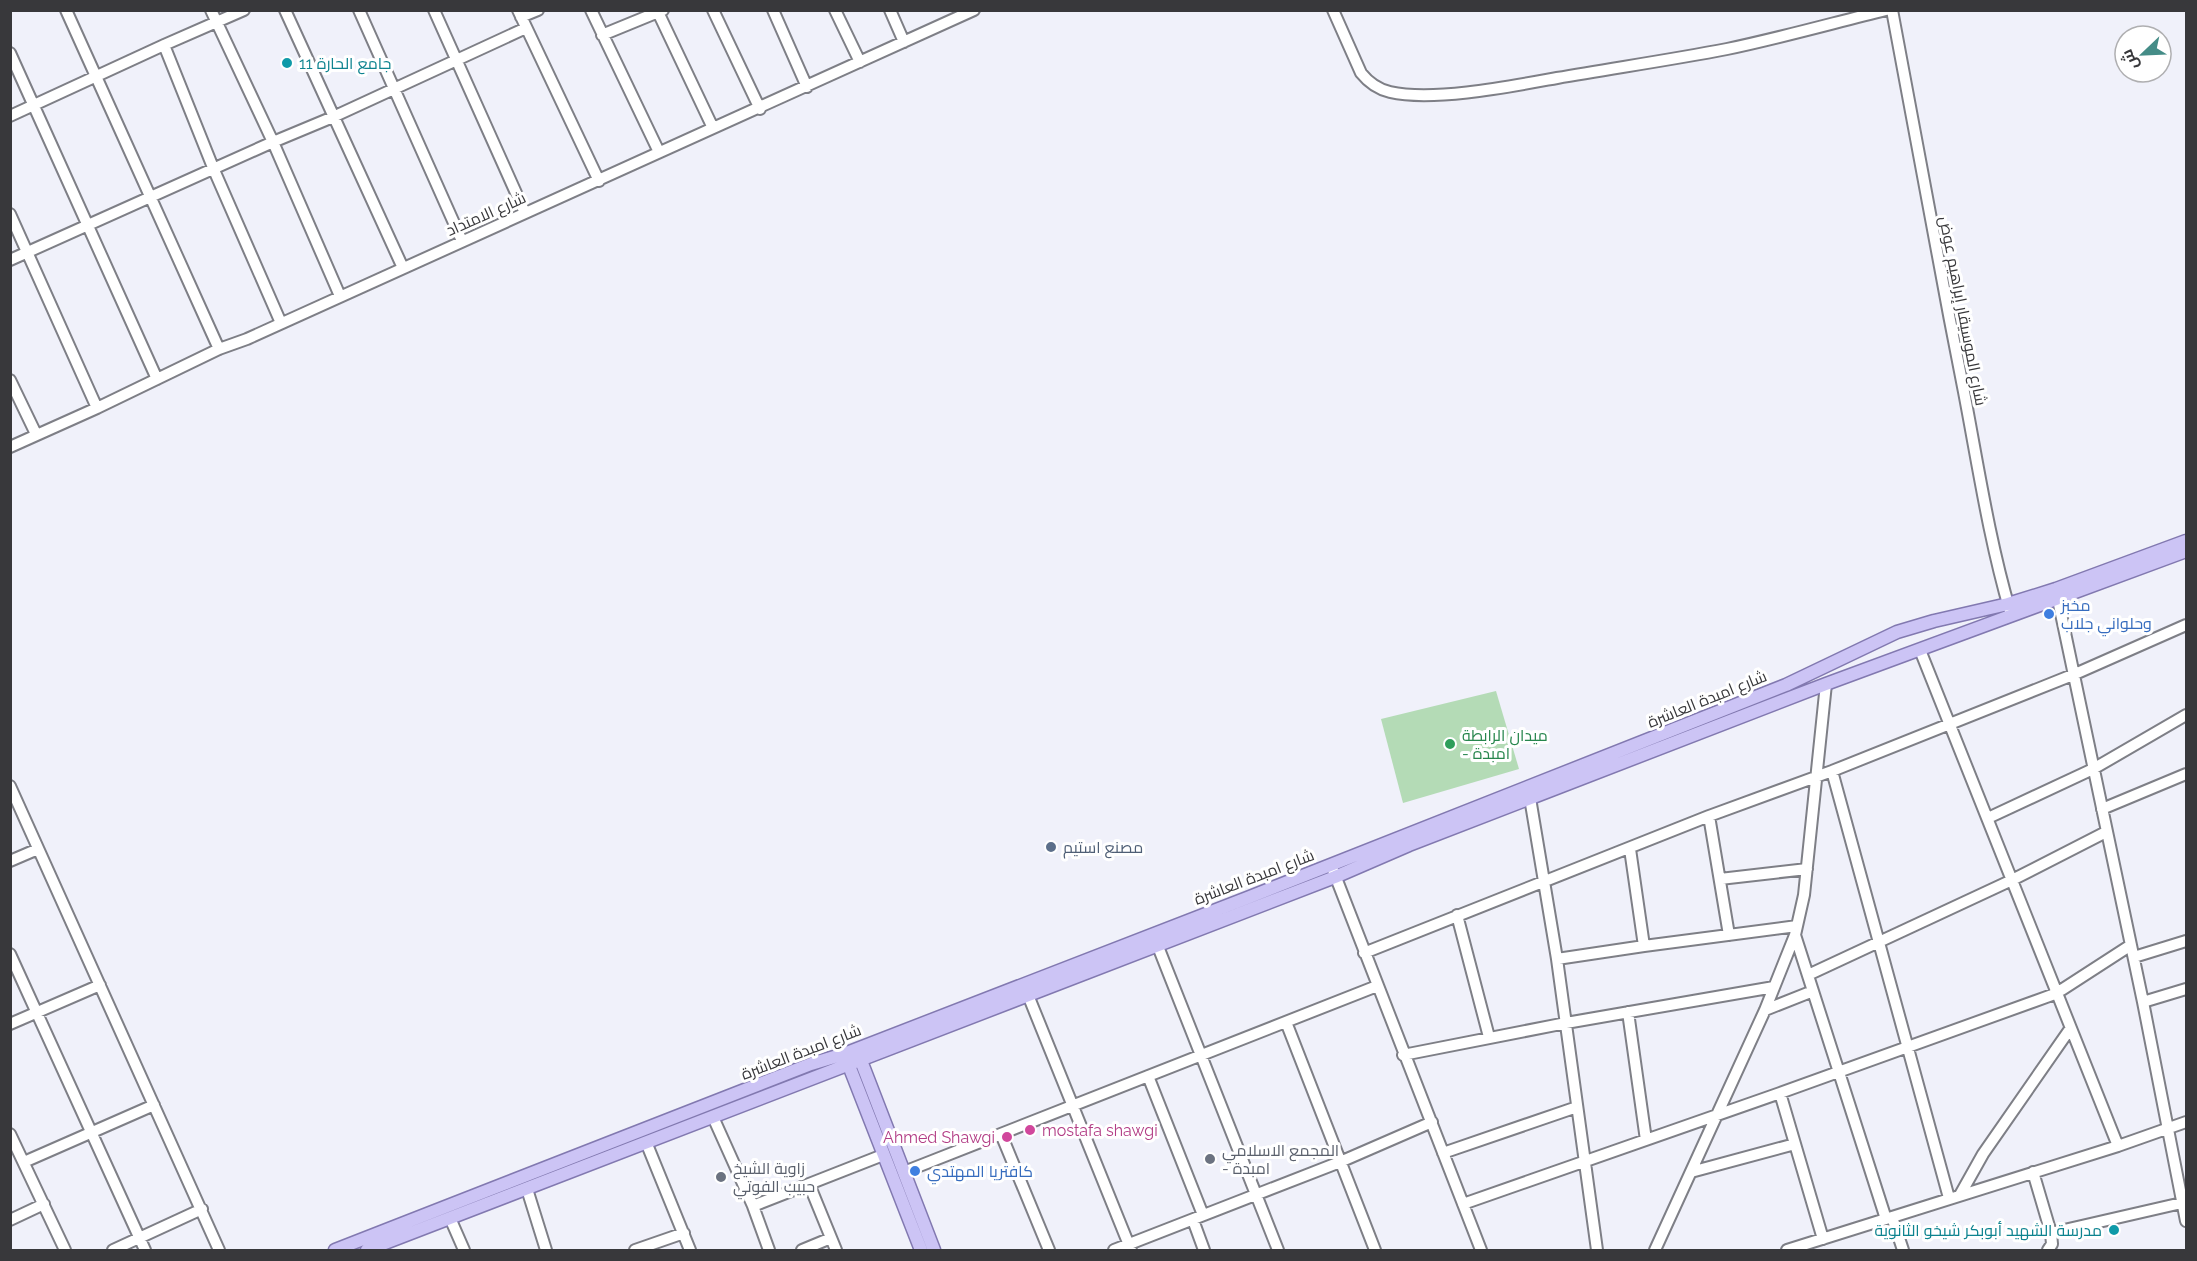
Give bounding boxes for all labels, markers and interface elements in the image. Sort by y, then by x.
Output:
north arrow [2113,24,2173,84]
text: ش [2117,47,2142,73]
place label: جامع الحارة 11 [299,54,391,75]
marker: جامع الحارة 11 [280,56,294,70]
street label: شارع الامتداد [443,188,530,242]
street label: شارع الموسيقار إبراهيم عوض [1933,215,1991,408]
place label: مخبز وحلواني جلاب [2060,596,2152,637]
marker: مخبز وحلواني جلاب [2042,607,2056,621]
street label: شارع امبدة العاشرة [1645,666,1770,733]
place label: ميدان الرابطة - امبدة [1462,726,1548,763]
marker: ميدان الرابطة - امبدة [1443,737,1457,751]
place label: مصنع استيم [1063,838,1143,859]
marker: مصنع استيم [1044,840,1058,854]
street label: شارع امبدة العاشرة [1191,845,1317,911]
street label: شارع امبدة العاشرة [738,1020,864,1086]
place label: mostafa shawgi [1042,1121,1158,1140]
marker: mostafa shawgi [1023,1123,1037,1137]
place label: Ahmed Shawgi [883,1128,995,1147]
marker: Ahmed Shawgi [1000,1130,1014,1144]
place label: المجمع الاسلامي - امبدة [1222,1141,1339,1178]
marker: المجمع الاسلامي - امبدة [1203,1152,1217,1166]
place label: زاوية الشيخ حبيب الفوتي [733,1159,815,1200]
place label: كافتريا المهتدي [927,1162,1033,1185]
marker: كافتريا المهتدي [908,1164,922,1178]
marker: زاوية الشيخ حبيب الفوتي [714,1170,728,1184]
place label: مدرسة الشهيد أبوبكر شيخو الثانوية [1874,1221,2102,1241]
marker: مدرسة الشهيد أبوبكر شيخو الثانوية [2107,1223,2121,1237]

